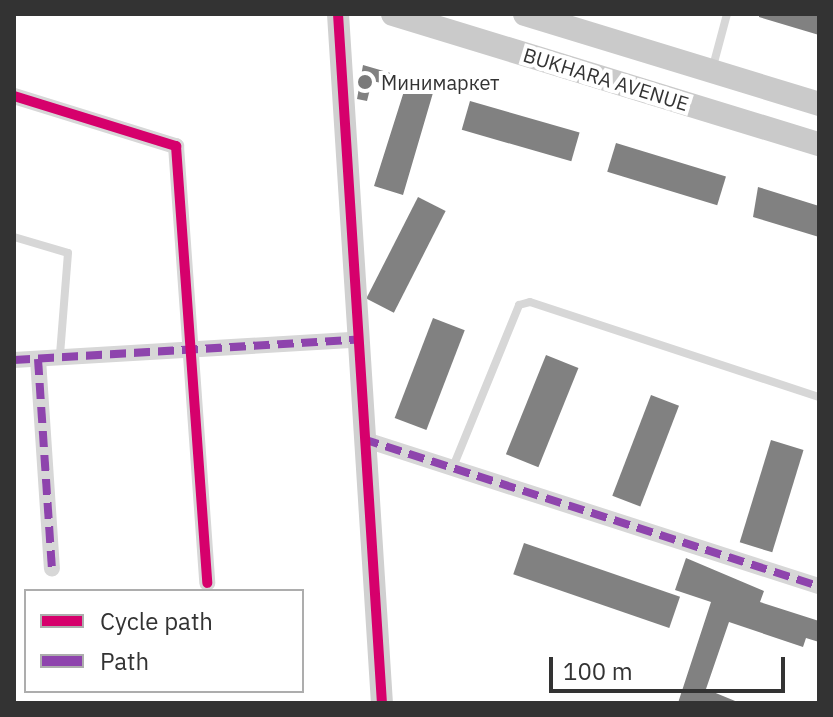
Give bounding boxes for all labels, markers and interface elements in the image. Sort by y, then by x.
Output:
street label: BUKHARA AVENUE [520,42,692,116]
place label: Минимаркет [381,70,500,94]
marker: Минимаркет [356,73,374,91]
legend [24,589,304,693]
text: Cycle path [100,605,213,637]
scale bar [553,641,789,691]
text: Path [100,645,149,677]
text: 100 m [563,655,633,687]

